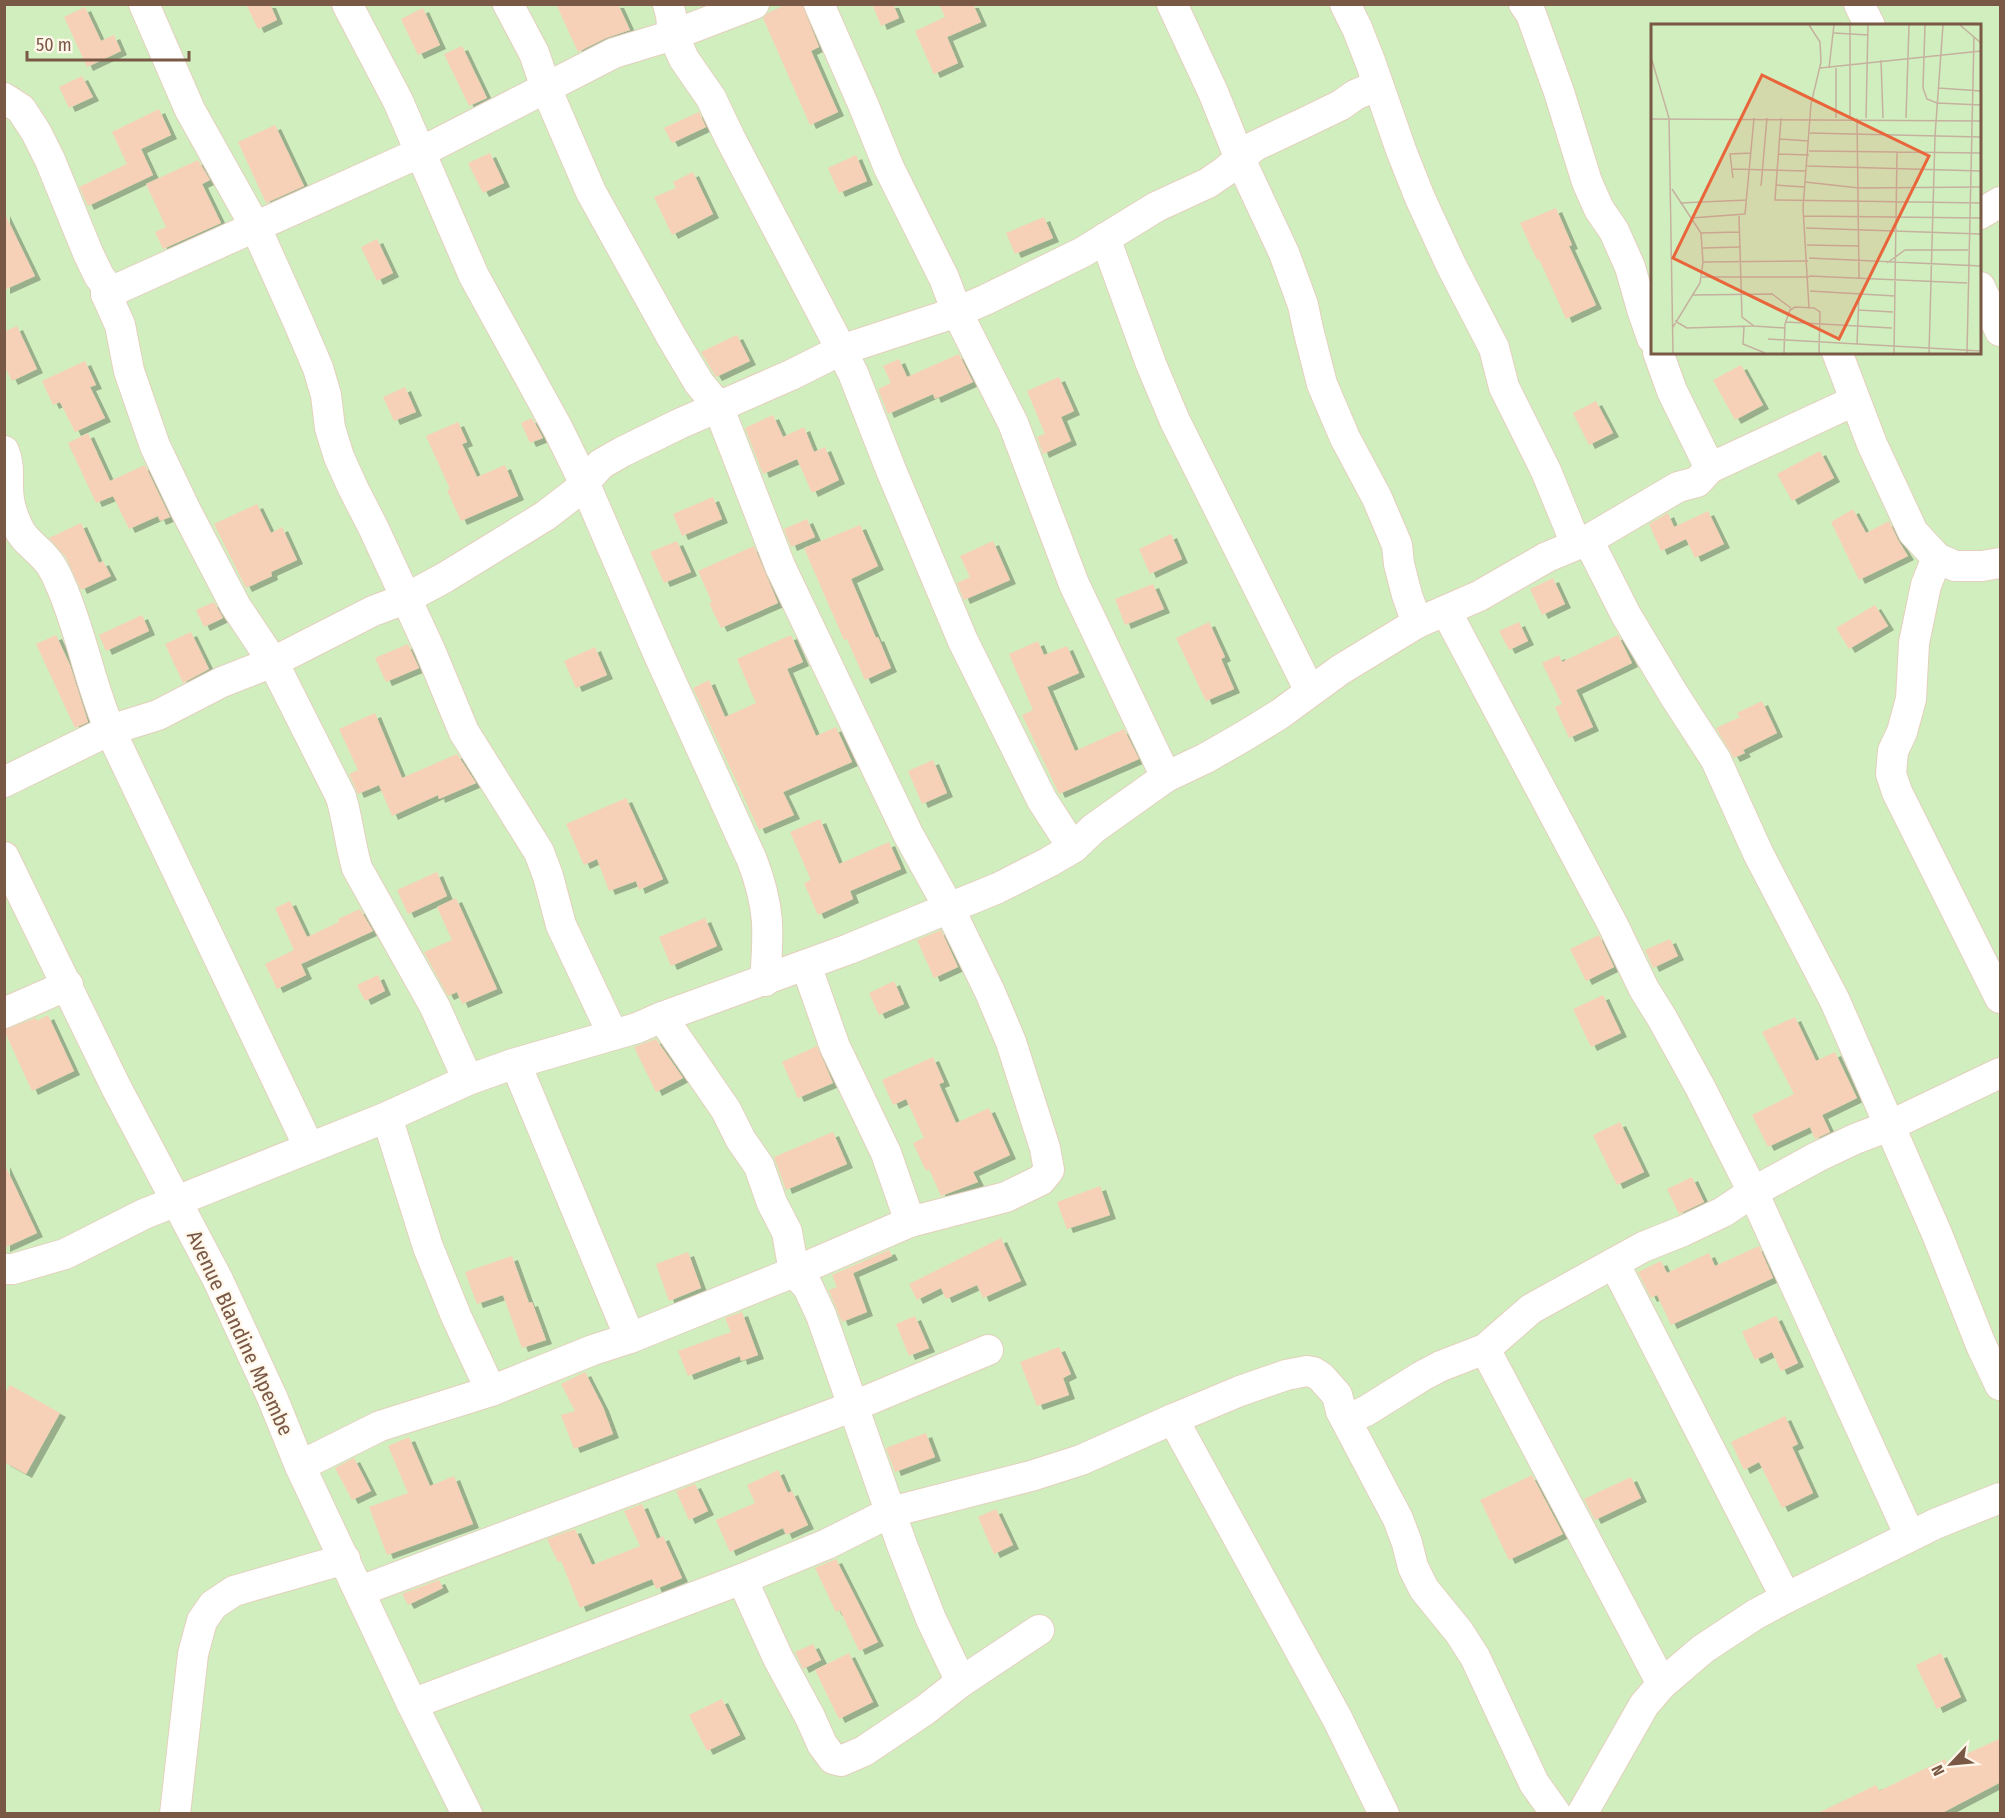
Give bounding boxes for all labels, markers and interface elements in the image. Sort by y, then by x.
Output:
scale bar [27,24,189,62]
inset map [1651,24,1981,354]
text: 50 m [36,34,72,56]
street label: Avenue Blandine Mpembe [181,1226,299,1440]
north arrow [1921,1734,1981,1794]
text: N [1927,1762,1949,1779]

